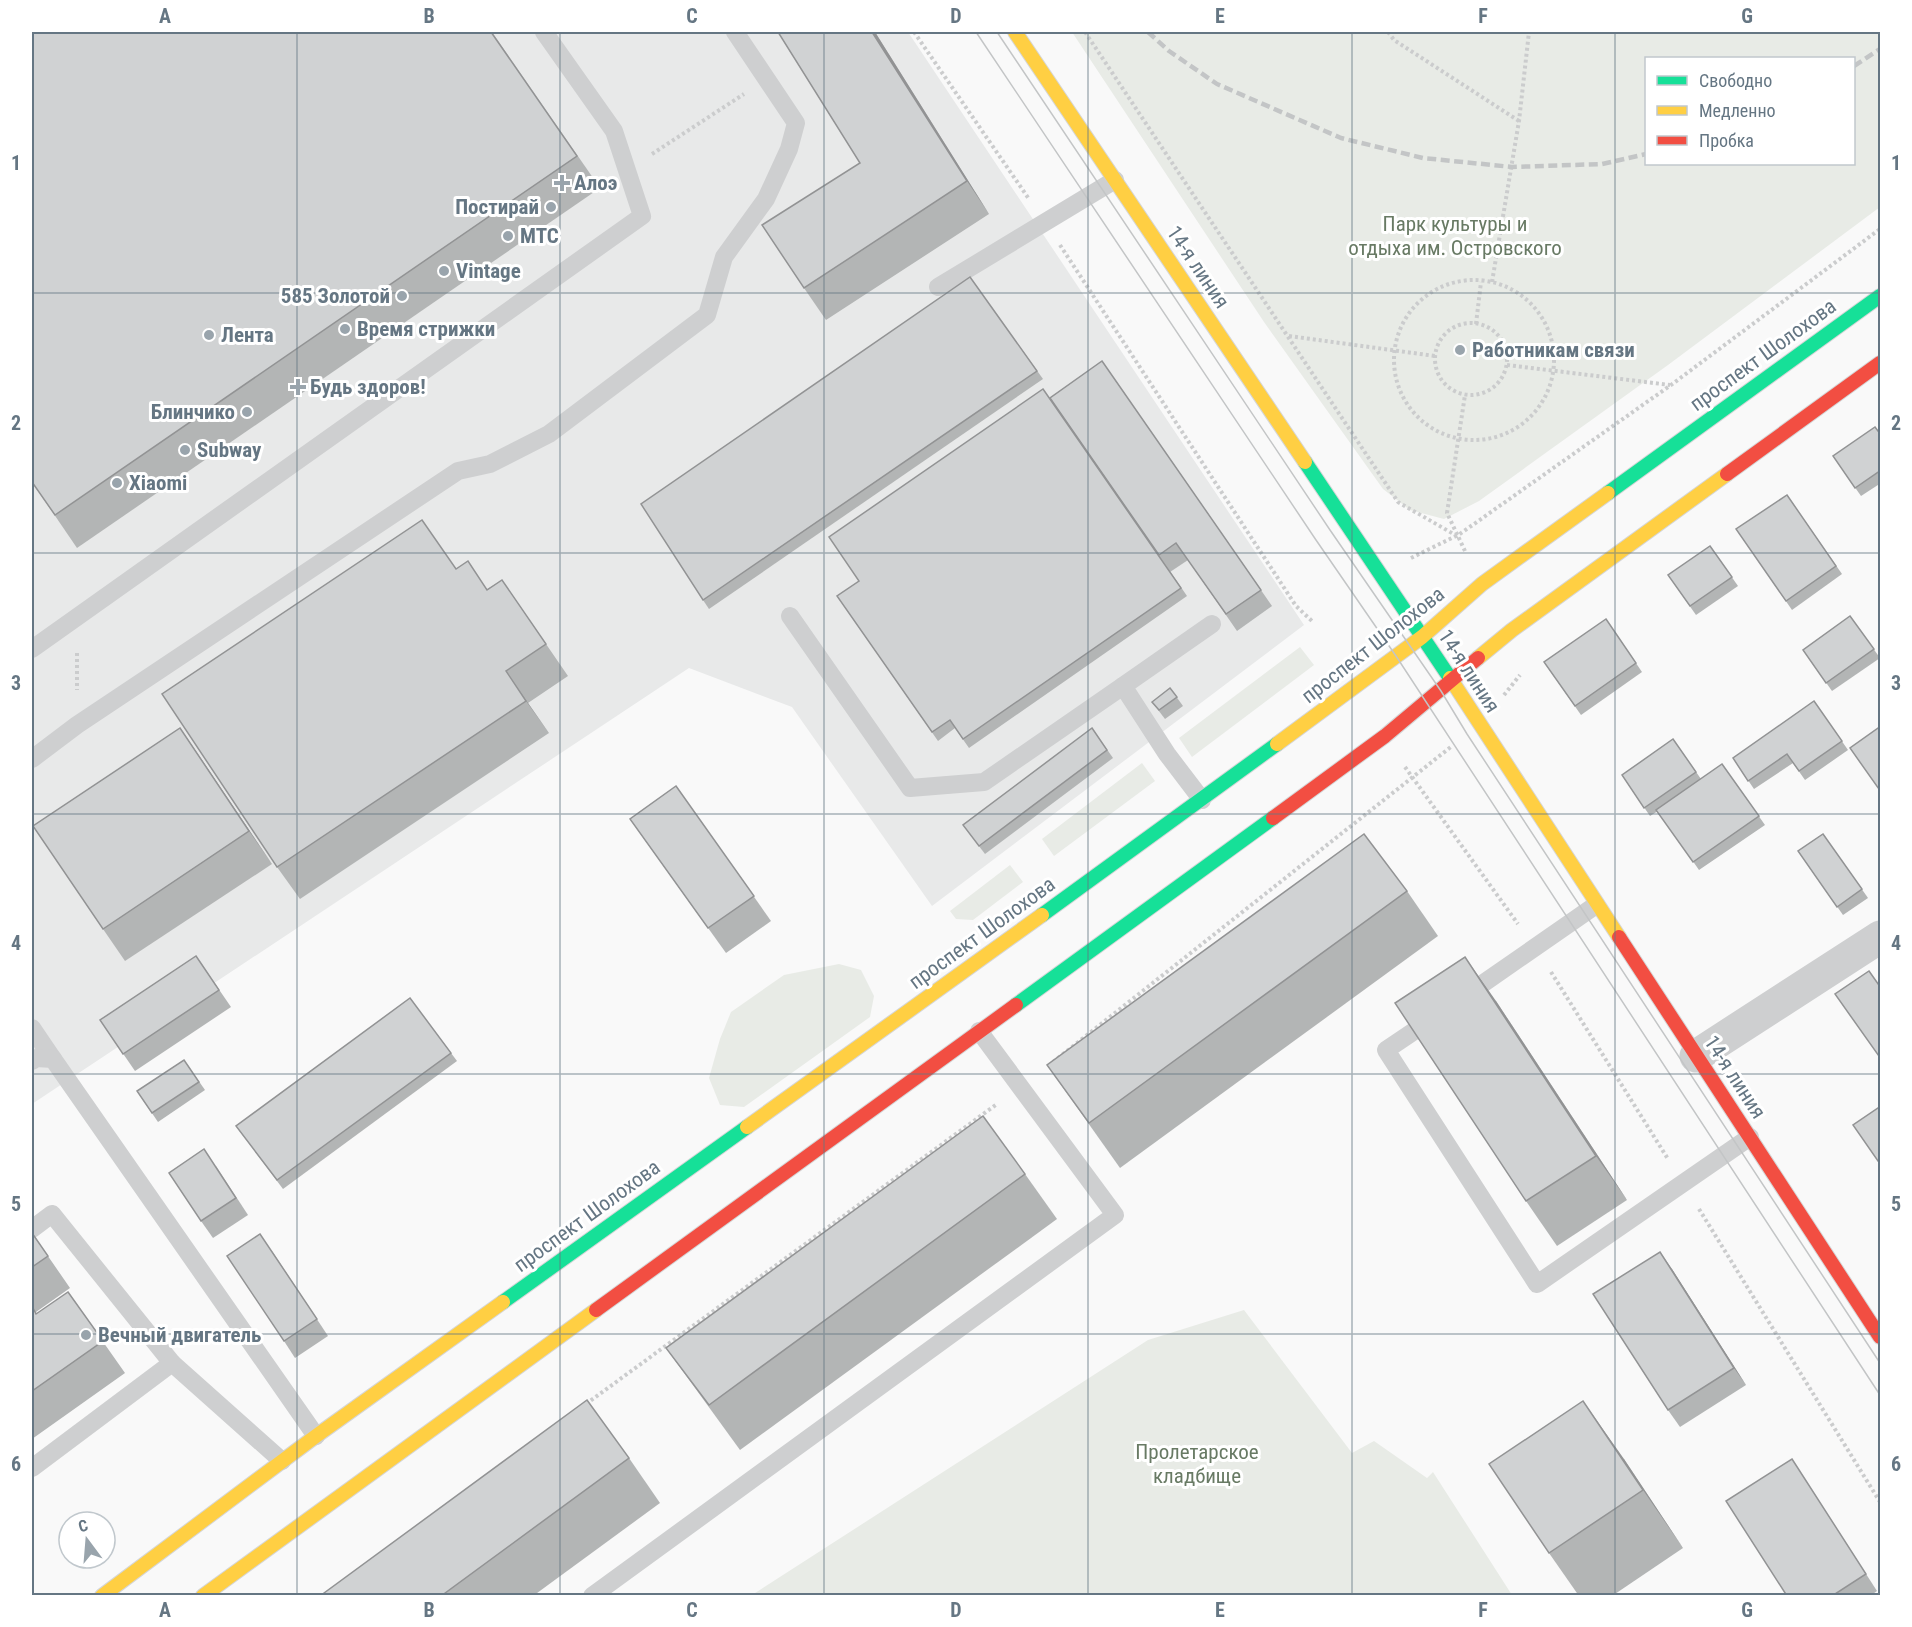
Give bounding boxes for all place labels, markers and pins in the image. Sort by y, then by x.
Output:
place label: Алоэ [574,171,617,195]
marker: Алоэ [555,176,569,190]
place label: Постирай [455,195,539,219]
marker: Постирай [544,200,558,214]
place label: МТС [520,224,559,248]
marker: МТС [501,229,515,243]
place label: Vintage [456,259,521,283]
marker: Vintage [437,264,451,278]
place label: 585 Золотой [281,284,390,308]
marker: 585 Золотой [395,289,409,303]
place label: Время стрижки [357,317,495,341]
marker: Время стрижки [338,322,352,336]
place label: Лента [221,323,274,347]
marker: Лента [202,328,216,342]
place label: Работникам связи [1472,338,1635,362]
marker: Работникам связи [1453,343,1467,357]
place label: Будь здоров! [310,375,426,399]
marker: Будь здоров! [291,380,305,394]
place label: Блинчико [151,400,235,424]
marker: Блинчико [240,405,254,419]
place label: Subway [197,438,262,462]
marker: Subway [178,443,192,457]
place label: Xiaomi [129,471,187,495]
marker: Xiaomi [110,476,124,490]
place label: Вечный двигатель [98,1323,261,1347]
marker: Вечный двигатель [79,1328,93,1342]

